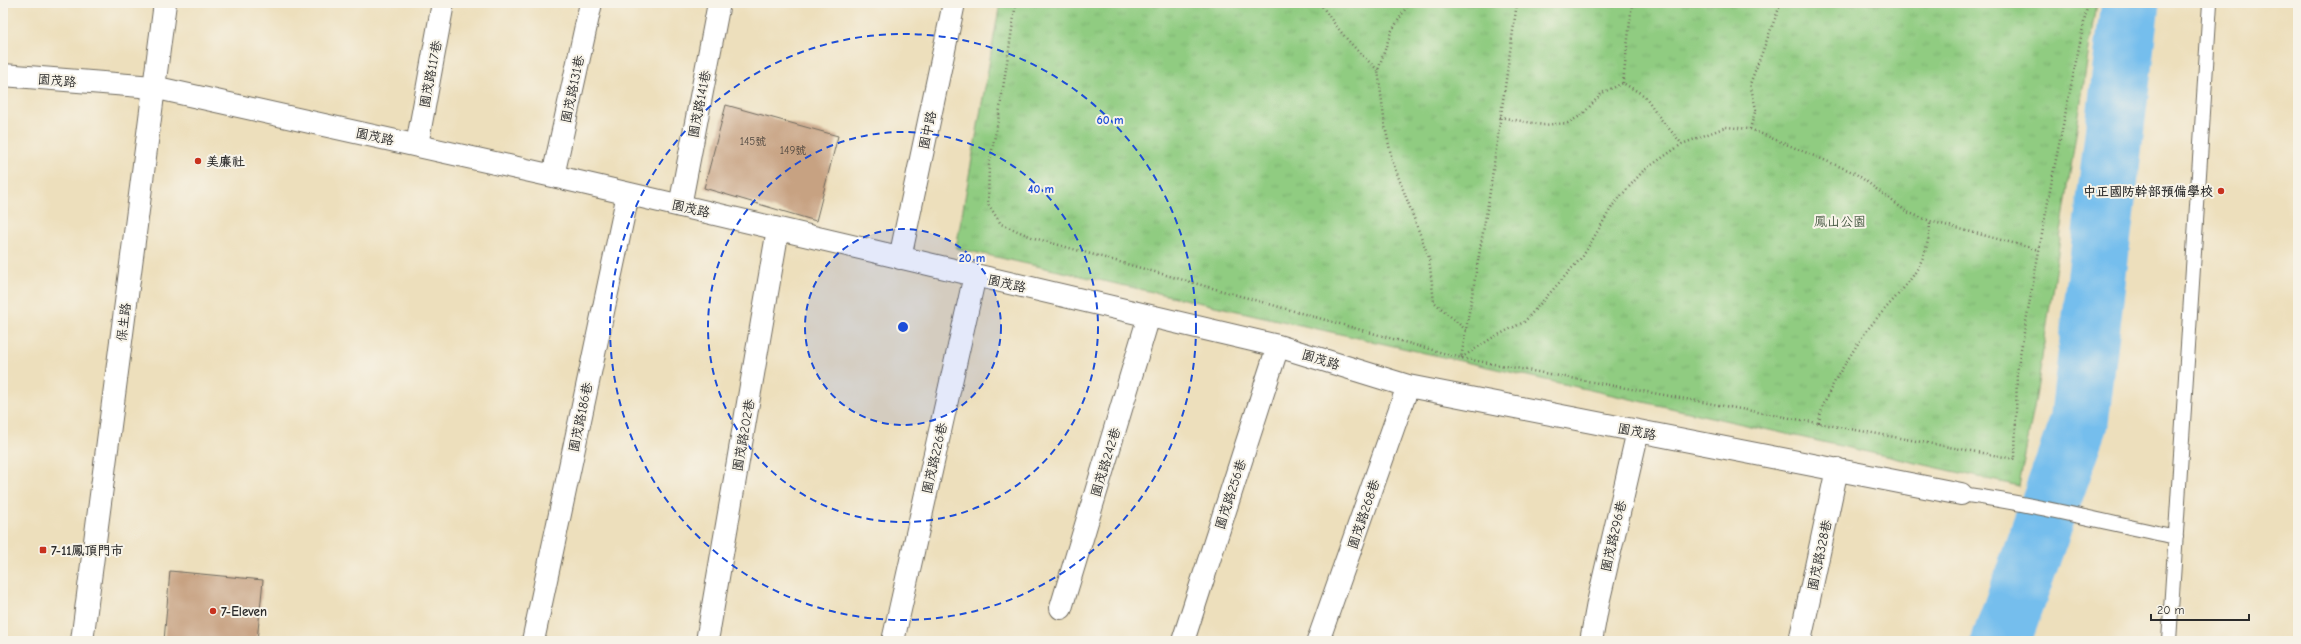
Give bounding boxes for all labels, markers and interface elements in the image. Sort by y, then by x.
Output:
street label: 園茂路117巷 [417,39,444,109]
street label: 園茂路131巷 [558,54,587,124]
street label: 園茂路141巷 [686,69,713,139]
street label: 園茂路 [37,71,77,90]
street label: 園中路 [916,109,939,151]
text: 60 m [1097,113,1123,127]
street label: 園茂路 [354,125,396,148]
house number: 145號 [740,135,766,148]
house number: 149號 [780,144,806,157]
place label: 美廉社 [206,154,245,169]
marker: 美廉社 [193,156,203,166]
text: 40 m [1028,182,1054,196]
place label: 中正國防幹部預備學校 [2083,184,2213,199]
marker: 中正國防幹部預備學校 [2216,186,2226,196]
street label: 園茂路 [670,197,712,220]
park label: 鳳山公園 [1814,214,1866,229]
text: 20 m [959,251,985,265]
street label: 園茂路 [986,272,1028,295]
street label: 保生路 [114,302,133,342]
centre of rings [896,320,910,334]
street label: 園茂路 [1300,347,1342,372]
street label: 園茂路186巷 [566,381,595,453]
street label: 園茂路202巷 [730,398,757,473]
street label: 園茂路 [1616,420,1657,443]
street label: 園茂路226巷 [919,421,950,495]
street label: 園茂路242巷 [1088,426,1123,499]
street label: 園茂路256巷 [1212,457,1249,531]
street label: 園茂路268巷 [1345,477,1382,551]
street label: 園茂路296巷 [1598,499,1629,573]
street label: 園茂路328巷 [1805,518,1834,592]
place label: 7-11鳳頂門市 [51,543,123,558]
marker: 7-11鳳頂門市 [38,545,48,555]
scale bar [2151,596,2249,622]
text: 20 m [2157,603,2185,617]
place label: 7-Eleven [221,604,267,619]
marker: 7-Eleven [208,606,218,616]

